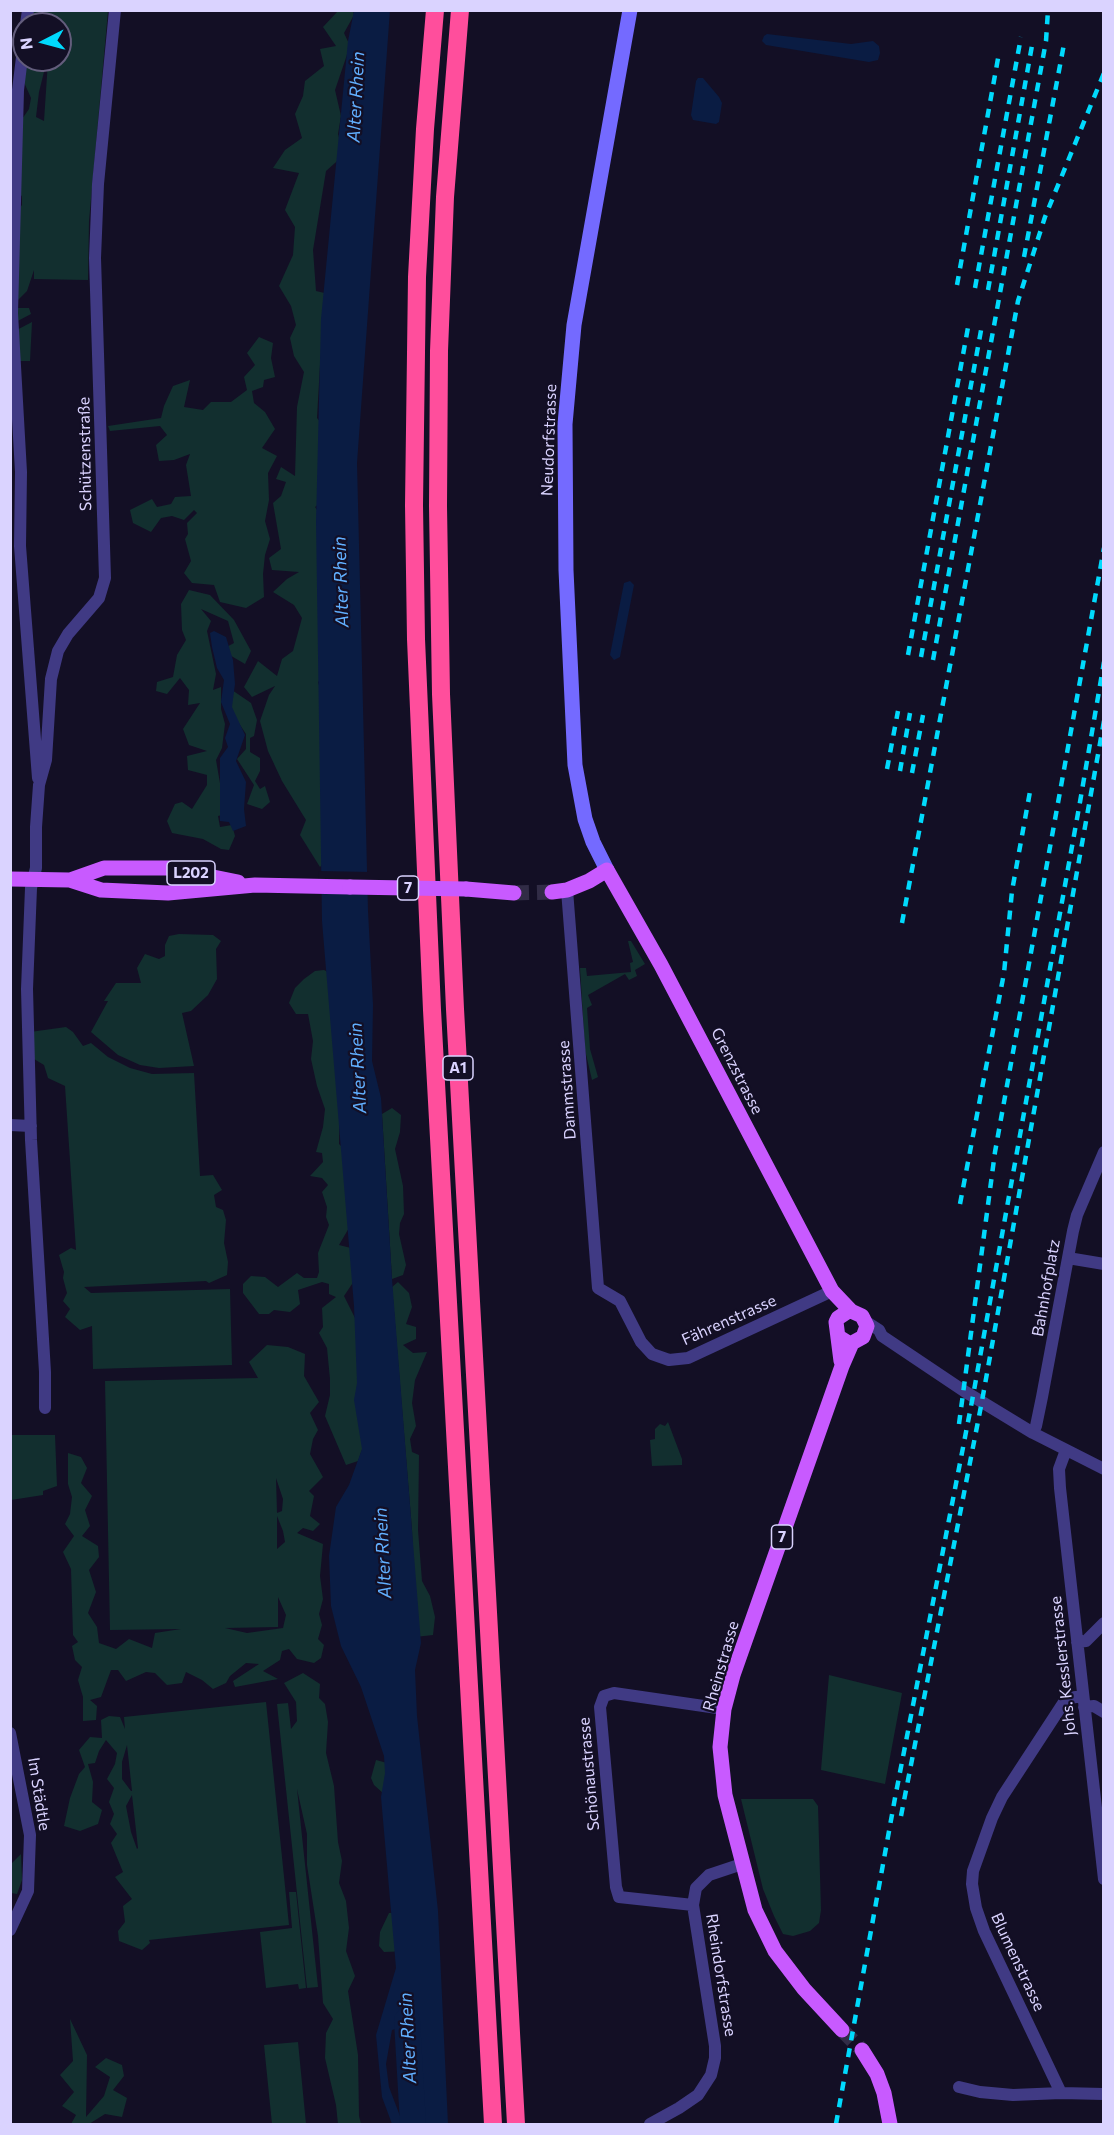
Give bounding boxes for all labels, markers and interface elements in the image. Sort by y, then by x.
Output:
north arrow [12,12,72,72]
text: N [16,37,36,51]
water label: Alter Rhein [343,51,369,143]
street label: Neudorfstrasse [537,384,561,496]
street label: Schützenstraße [74,397,96,511]
water label: Alter Rhein [329,536,353,628]
road number: L202 [167,861,215,885]
road number: 7 [398,876,418,900]
water label: Alter Rhein [345,1022,371,1114]
street label: Grenzstrasse [707,1024,767,1118]
street label: Dammstrasse [554,1040,580,1140]
road number: A1 [443,1056,473,1080]
street label: Bahnhofplatz [1028,1238,1064,1338]
street label: Fährenstrasse [679,1291,779,1349]
water label: Alter Rhein [370,1507,396,1599]
road number: 7 [772,1525,792,1549]
street label: Johs. Kesslerstrasse [1046,1595,1080,1737]
street label: Rheinstrasse [699,1619,743,1713]
street label: Schönaustrasse [574,1716,604,1832]
street label: Im Städtle [24,1756,54,1832]
street label: Blumenstrasse [987,1910,1049,2014]
street label: Rheindorfstrasse [702,1912,740,2038]
water label: Alter Rhein [395,1992,421,2084]

